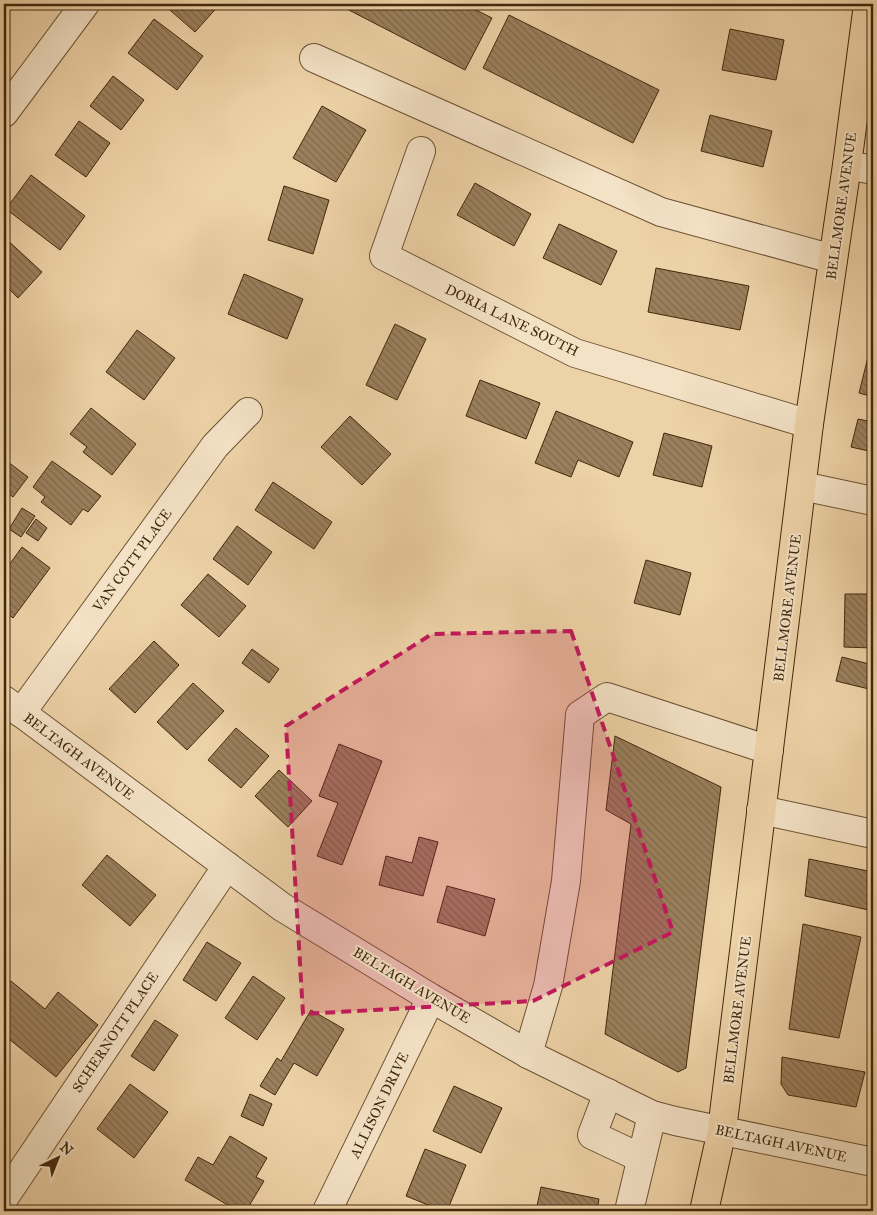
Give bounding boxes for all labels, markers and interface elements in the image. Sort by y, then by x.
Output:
street label: BELLMORE AVENUE [823,131,860,281]
street label: DORIA LANE SOUTH [442,281,581,360]
street label: VAN COTT PLACE [89,505,175,616]
street label: BELLMORE AVENUE [770,533,805,683]
street label: BELTAGH AVENUE [20,709,137,804]
street label: BELLMORE AVENUE [720,935,755,1085]
street label: BELTAGH AVENUE [350,944,474,1027]
street label: SCHERNOTT PLACE [69,969,162,1096]
street label: ALLISON DRIVE [346,1049,413,1162]
street label: BELTAGH AVENUE [714,1121,848,1166]
north arrow [32,1132,82,1182]
text: N [56,1139,77,1159]

